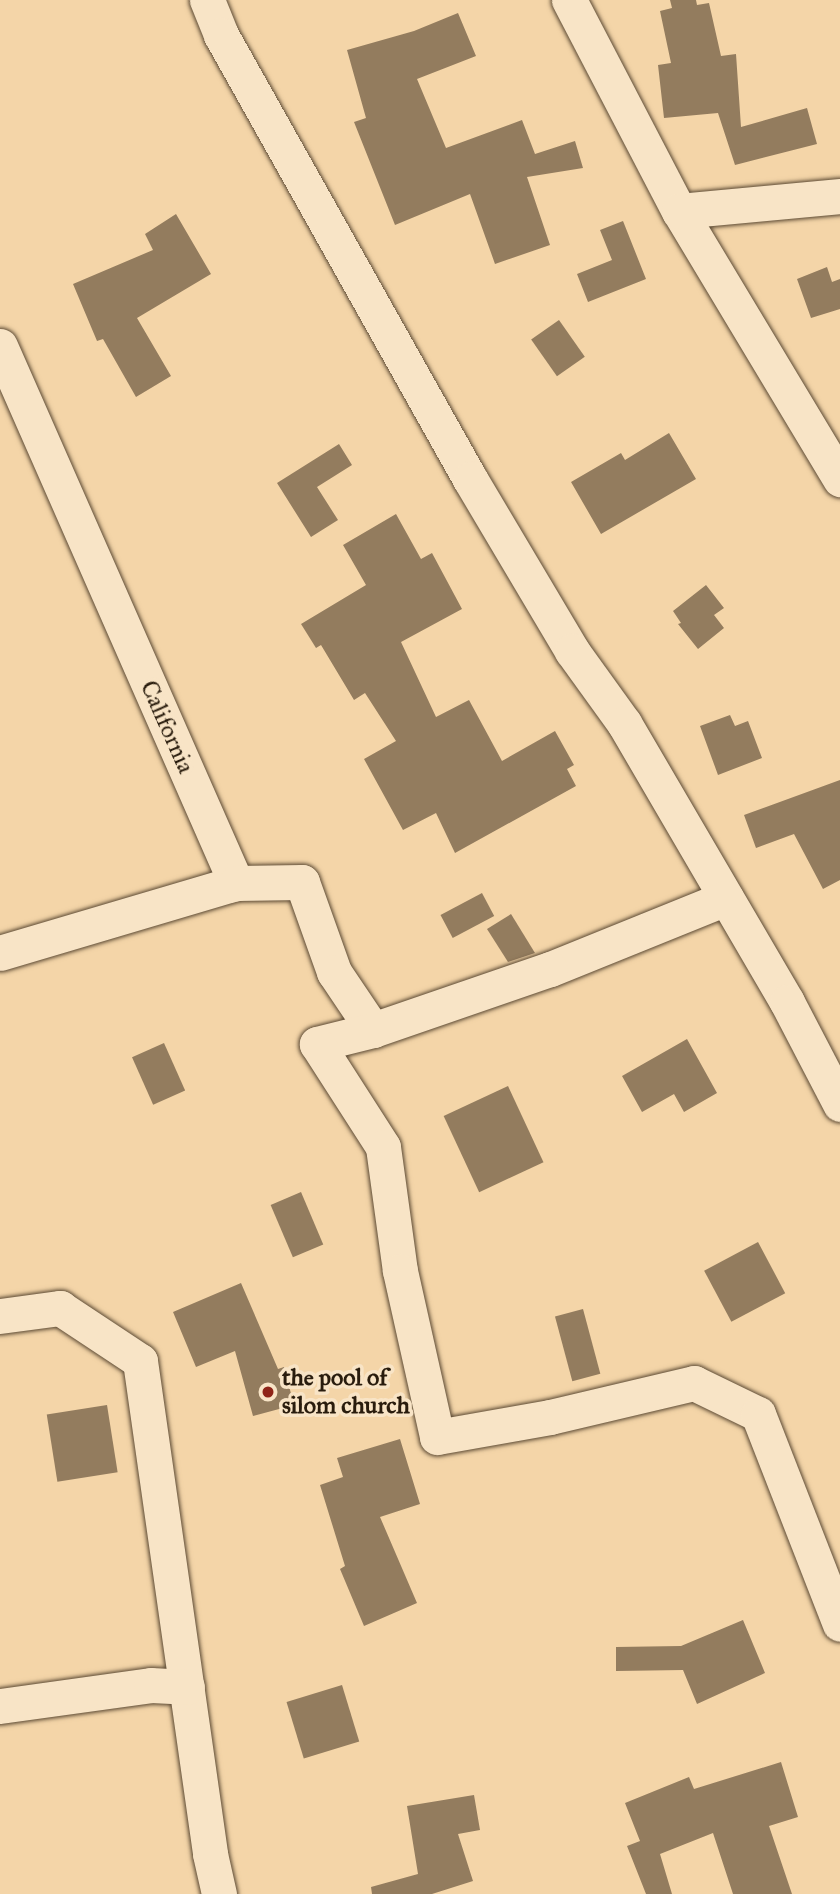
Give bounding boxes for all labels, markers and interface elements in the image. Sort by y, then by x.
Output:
street label: California [134,676,200,778]
place label: the pool of silom church [282,1364,410,1420]
marker: the pool of silom church [260,1384,276,1400]

